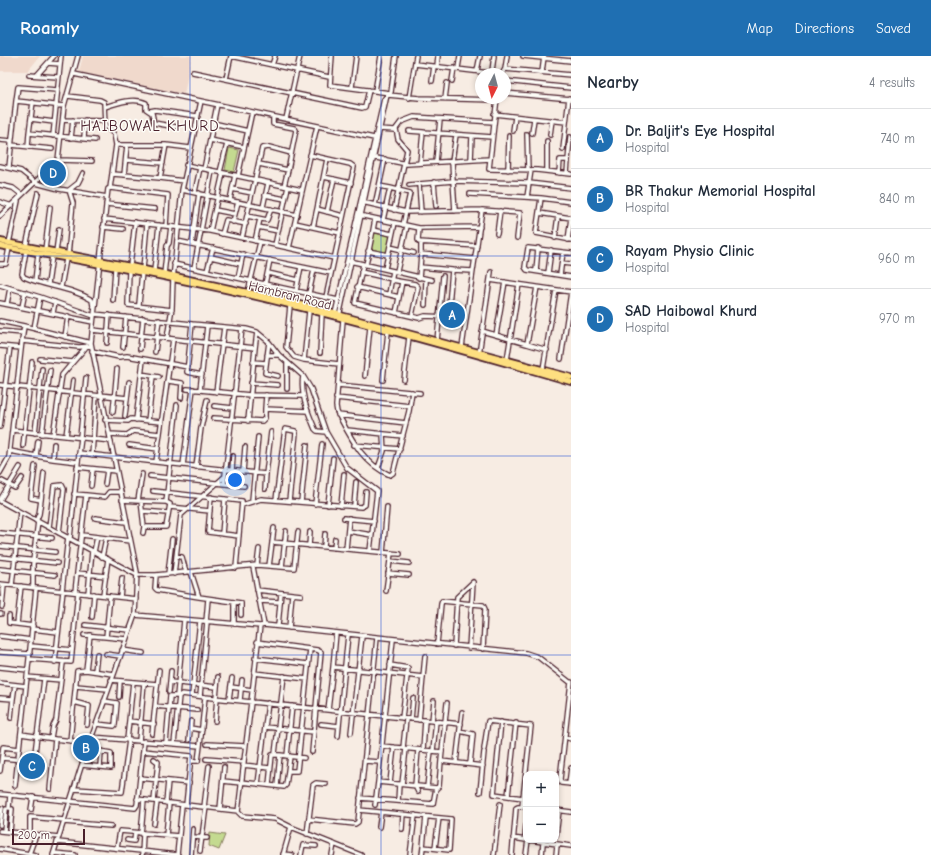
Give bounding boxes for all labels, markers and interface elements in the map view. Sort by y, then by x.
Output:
text: Roamly [20,17,79,39]
text: Map [746,20,773,37]
text: Directions [795,20,854,37]
text: Saved [876,20,911,37]
north arrow [475,68,511,104]
text: Nearby [587,73,638,92]
text: 4 results [869,75,915,90]
district label: HAIBOWAL KHURD [80,117,220,135]
text: Dr. Baljit's Eye Hospital [625,122,775,140]
text: A [596,131,604,146]
text: 740 m [881,131,915,146]
text: Hospital [625,140,669,155]
pin: D [40,158,66,188]
text: BR Thakur Memorial Hospital [625,182,815,200]
text: B [596,191,604,206]
text: 840 m [879,191,915,206]
text: Hospital [625,200,669,215]
text: Rayam Physio Clinic [625,242,754,260]
text: C [596,251,604,266]
text: 960 m [878,251,915,266]
text: Hospital [625,260,669,275]
street label: Hambran Road [247,277,333,313]
pin: A [439,300,465,330]
text: SAD Haibowal Khurd [625,302,757,320]
text: D [596,311,604,326]
text: 970 m [879,311,915,326]
text: Hospital [625,320,669,335]
your location [225,470,245,490]
pin: B [73,733,99,763]
pin: C [19,751,45,781]
map controls [523,771,559,843]
button: + [523,771,559,807]
button: − [523,807,559,843]
scale bar [12,827,85,846]
text: 200 m [18,829,50,842]

